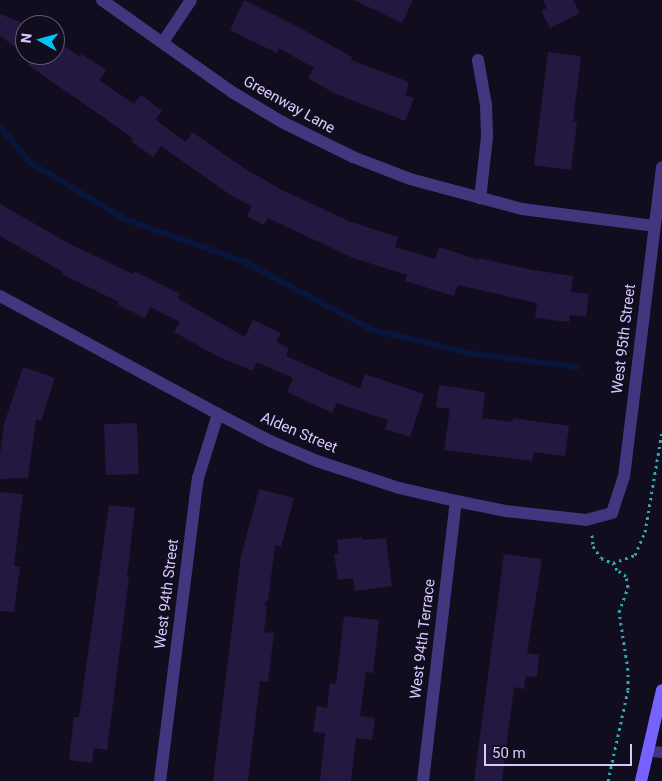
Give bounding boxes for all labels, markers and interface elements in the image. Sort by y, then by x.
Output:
north arrow [15,15,65,65]
text: N [18,32,35,44]
street label: Greenway Lane [240,72,338,138]
street label: West 95th Street [608,283,640,395]
street label: Alden Street [258,409,340,457]
street label: West 94th Street [151,538,183,650]
street label: West 94th Terrace [407,578,439,700]
scale bar [487,734,634,766]
text: 50 m [492,744,526,762]

